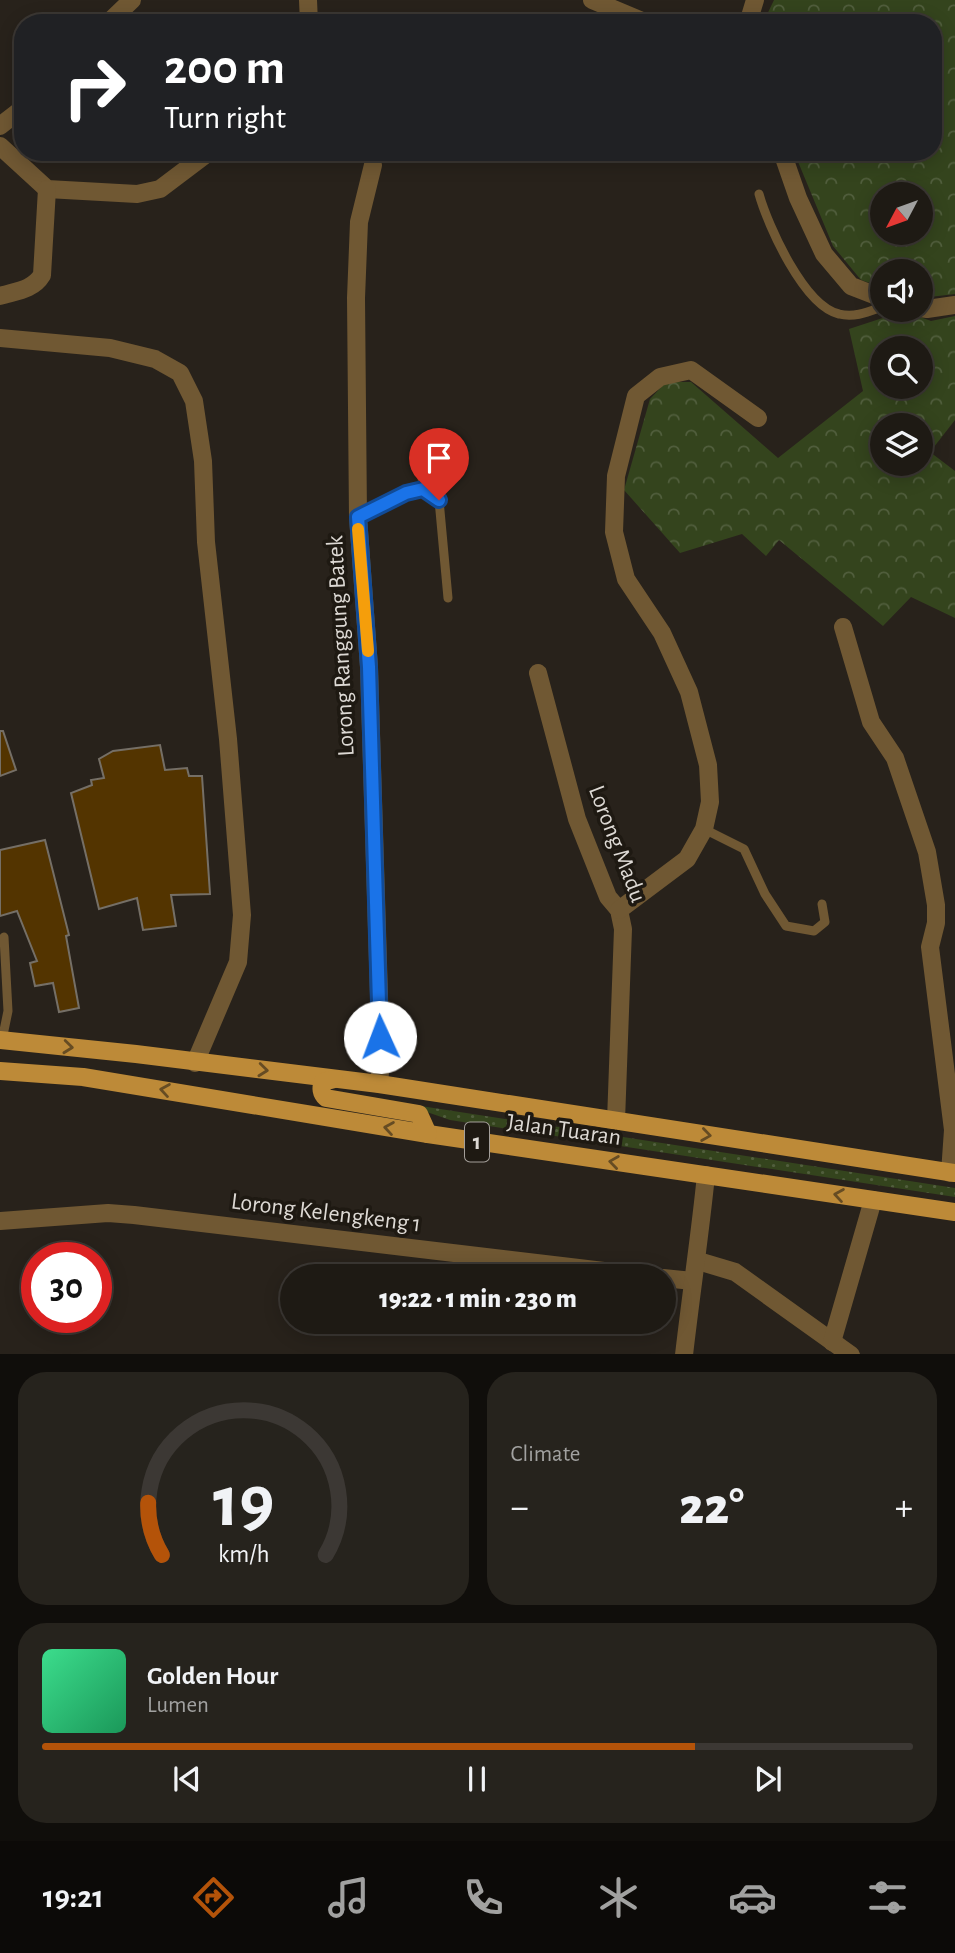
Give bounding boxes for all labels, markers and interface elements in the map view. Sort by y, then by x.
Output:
icon: right [49,42,140,133]
text: 200 m [164,44,285,93]
text: Turn right [164,102,286,134]
north arrow [870,182,933,245]
map controls [870,182,933,476]
button: sound [870,259,933,322]
button: search [870,336,933,399]
button: layers [870,413,933,476]
pin [409,428,469,500]
icon: arrive [420,439,458,477]
street label: Lorong Ranggung Batek [323,535,359,757]
street label: Lorong Madu [584,782,650,906]
position arrow [343,1000,417,1074]
one-way arrow [63,1039,74,1054]
one-way arrow [257,1063,268,1078]
one-way arrow [159,1084,171,1099]
street label: Jalan Tuaran [505,1110,623,1150]
one-way arrow [383,1121,395,1136]
road number: 1 [465,1122,489,1162]
one-way arrow [700,1127,712,1142]
one-way arrow [608,1154,620,1169]
one-way arrow [833,1188,845,1203]
street label: Lorong Kelengkeng 1 [230,1189,422,1237]
speed limit sign: 30 [21,1242,112,1333]
text: 19:22 · 1 min · 230 m [379,1286,577,1312]
text: Climate [511,1443,580,1466]
text: 19 [213,1467,274,1540]
text: 22° [679,1481,744,1533]
text: − [511,1489,529,1527]
text: + [895,1489,913,1527]
text: km/h [217,1541,269,1566]
text: Golden Hour [147,1663,278,1689]
text: Lumen [147,1694,209,1717]
icon: previous [168,1760,206,1798]
icon: pause [458,1760,496,1798]
icon: next [749,1760,787,1798]
icon: directions [189,1873,238,1922]
icon: music [324,1873,373,1922]
icon: phone [459,1873,508,1922]
icon: climate [594,1873,643,1922]
icon: car [728,1873,777,1922]
icon: filters [863,1873,912,1922]
text: 19:21 [43,1881,104,1913]

